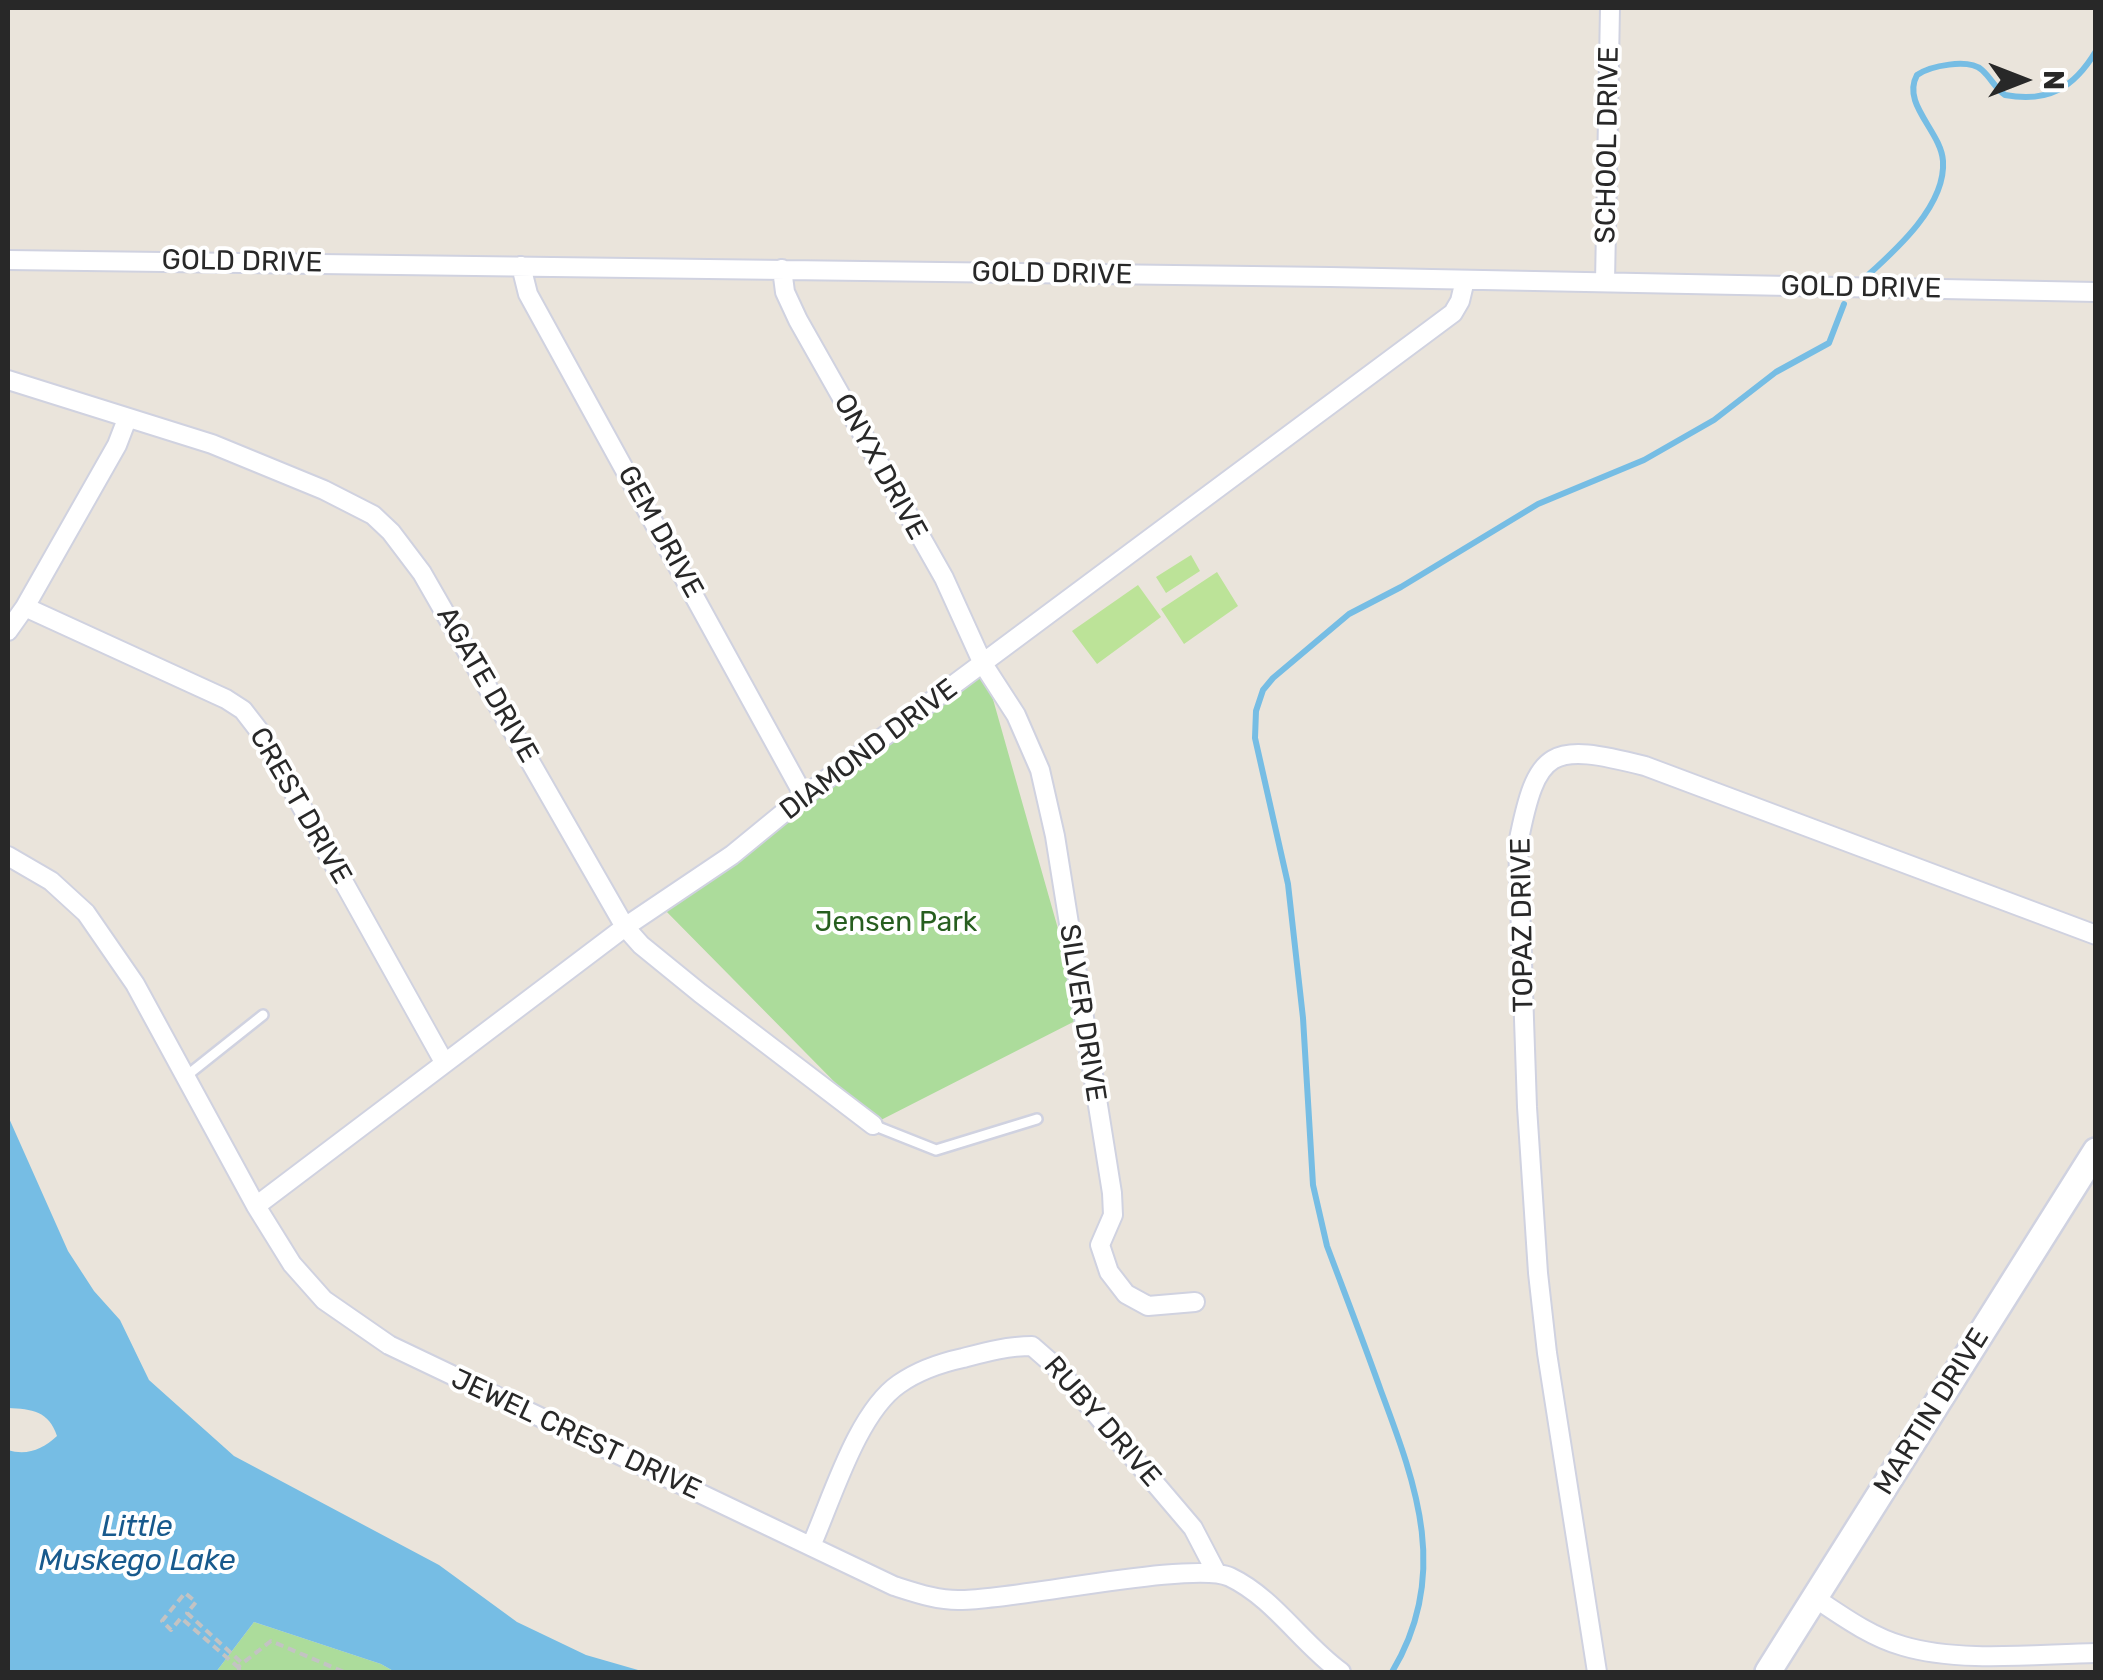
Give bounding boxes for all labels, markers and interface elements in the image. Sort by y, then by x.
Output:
north arrow [1973,30,2073,130]
street label: SCHOOL DRIVE [1589,46,1627,244]
text: N [2037,70,2070,90]
street label: GOLD DRIVE [161,244,323,280]
street label: GOLD DRIVE [971,256,1133,292]
street label: GOLD DRIVE [1780,270,1942,306]
street label: ONYX DRIVE [826,388,934,546]
street label: GEM DRIVE [610,460,710,604]
street label: AGATE DRIVE [429,601,545,769]
street label: DIAMOND DRIVE [774,672,964,828]
street label: CREST DRIVE [242,722,358,890]
street label: TOPAZ DRIVE [1505,837,1541,1013]
park label: Jensen Park [815,906,977,940]
street label: SILVER DRIVE [1051,922,1113,1104]
street label: MARTIN DRIVE [1867,1323,1997,1501]
street label: RUBY DRIVE [1036,1350,1168,1494]
street label: JEWEL CREST DRIVE [446,1362,706,1508]
water label: Little Muskego Lake [39,1509,235,1580]

